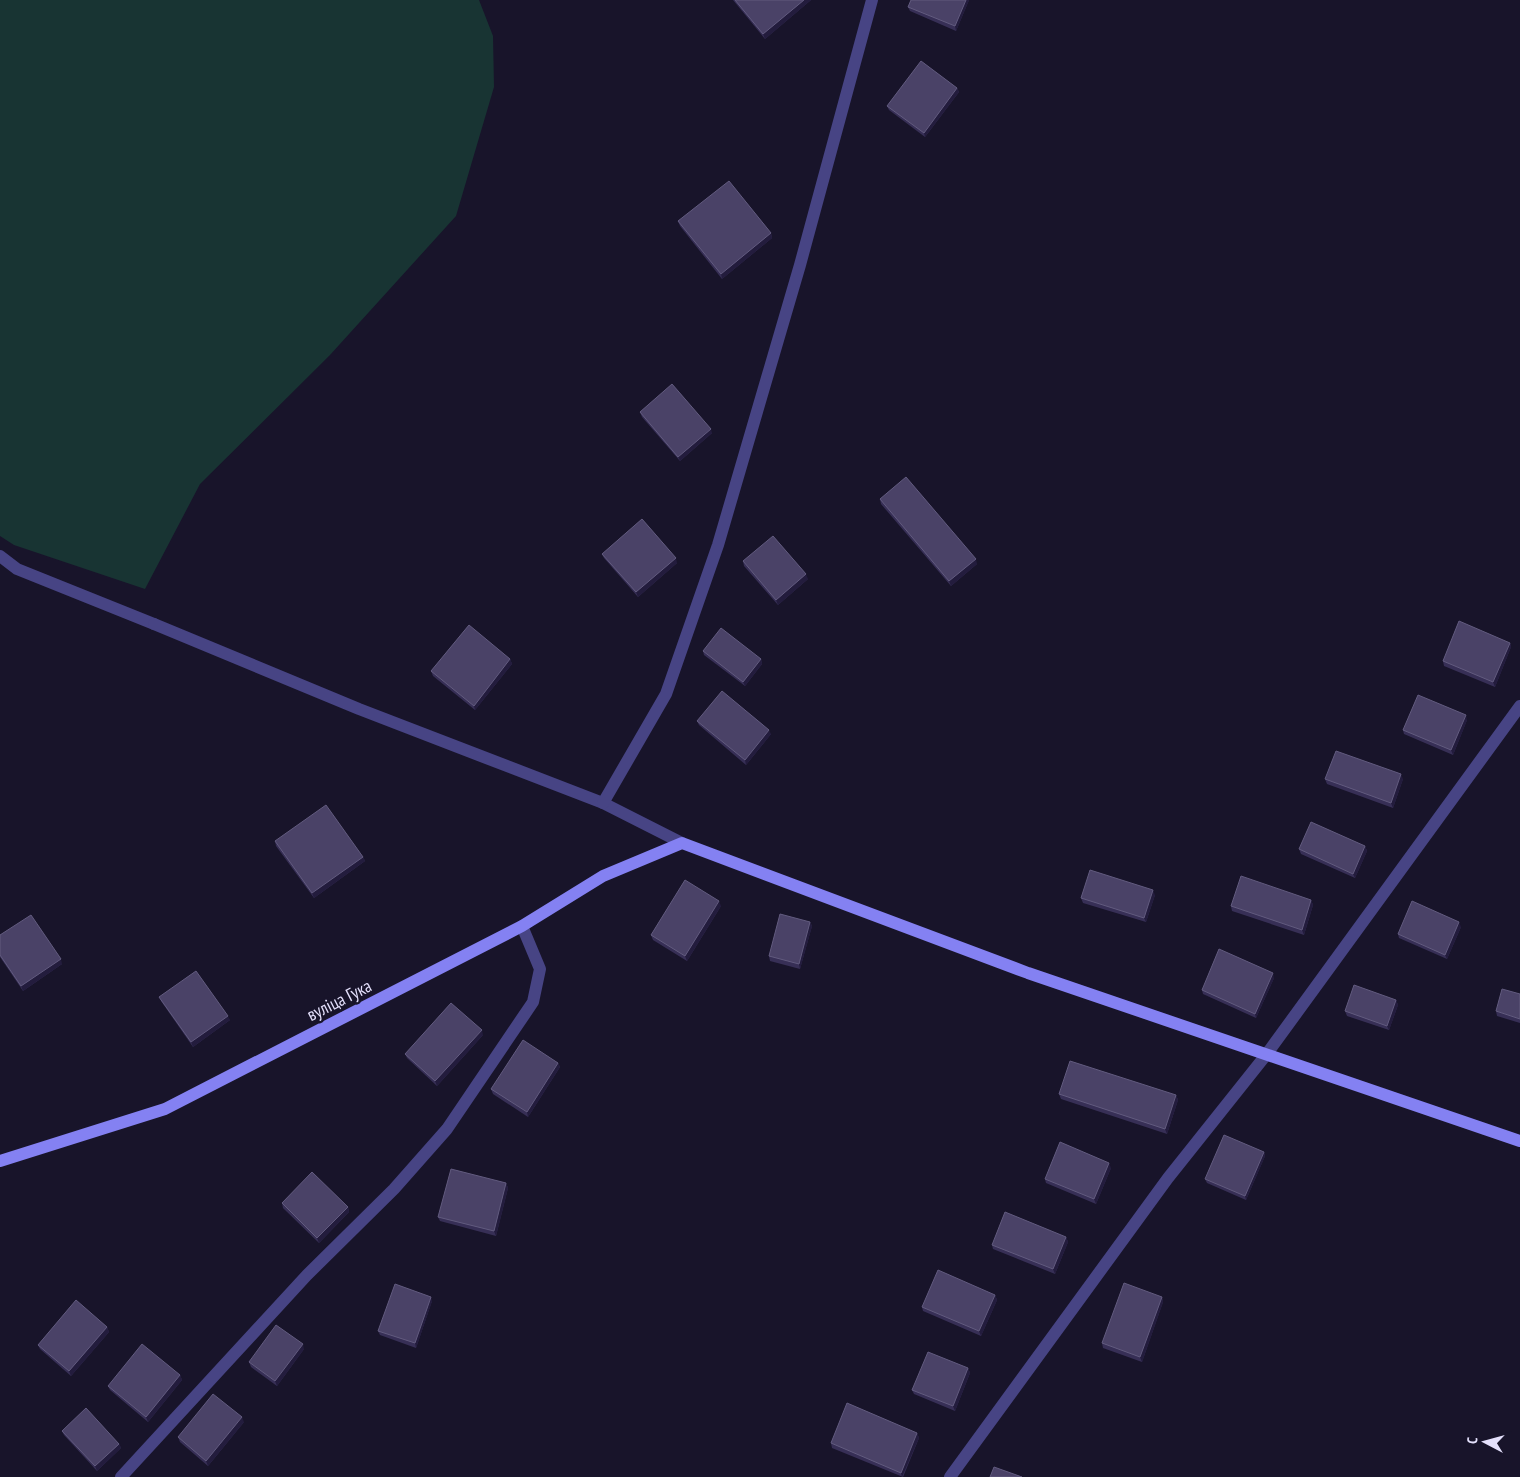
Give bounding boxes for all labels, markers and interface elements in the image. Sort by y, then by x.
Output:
street label: вуліца Гука [303,974,375,1026]
north arrow [1460,1417,1510,1467]
text: С [1463,1436,1481,1445]

